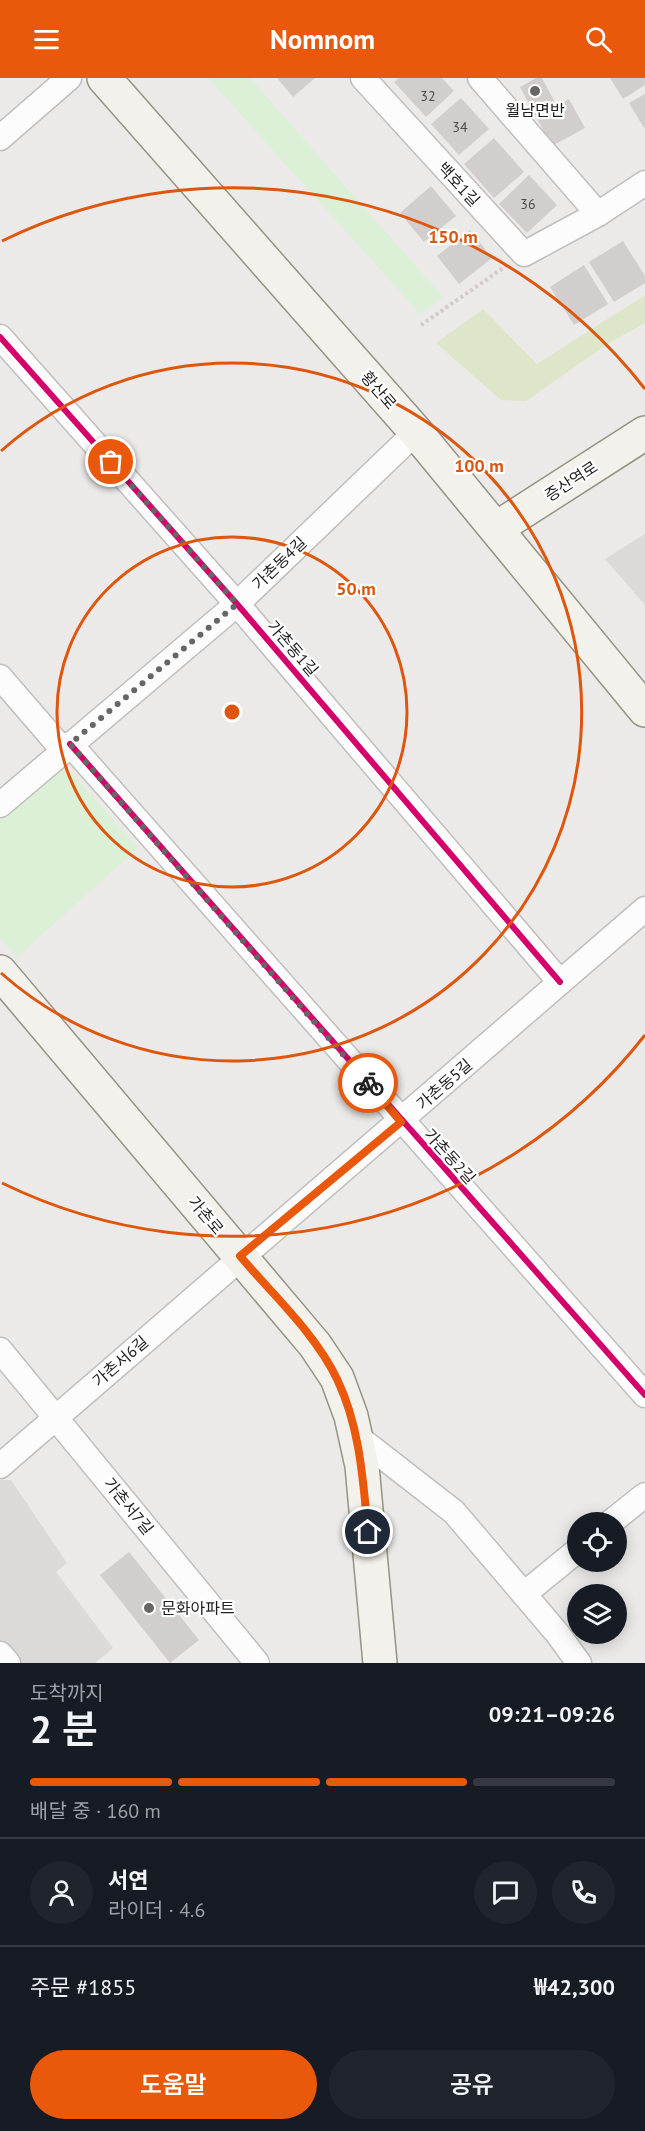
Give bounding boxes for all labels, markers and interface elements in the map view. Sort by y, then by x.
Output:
text: Nomnom [270,22,375,56]
icon: menu [30,23,63,56]
icon: search [582,23,615,56]
marker: 월남면반 [528,84,542,98]
house number: 32 [420,87,436,105]
place label: 월남면반 [506,100,565,120]
house number: 34 [452,118,468,136]
street label: 백호1길 [434,158,484,210]
house number: 36 [520,195,536,213]
text: 150 m [428,225,478,248]
street label: 황산로 [357,367,401,413]
pin [85,436,136,487]
icon: bag [94,445,127,478]
text: 100 m [454,454,504,477]
street label: 증산역로 [541,456,601,505]
street label: 가촌동4길 [248,532,310,594]
text: 50 m [336,577,376,600]
street label: 가촌동1길 [263,616,323,680]
centre of rings [222,702,242,722]
courier [338,1053,398,1113]
street label: 가촌동5길 [412,1054,476,1114]
icon: bike [352,1067,385,1100]
street label: 가촌동2길 [420,1124,480,1188]
street label: 가촌로 [184,1192,228,1239]
street label: 가촌서6길 [88,1331,152,1391]
street label: 가촌서7길 [100,1473,158,1539]
pin [342,1506,393,1557]
map controls [567,1512,627,1644]
button: locate [567,1512,627,1572]
icon: home [351,1515,384,1548]
button: layers [567,1584,627,1644]
place label: 문화아파트 [161,1598,235,1618]
marker: 문화아파트 [142,1601,156,1615]
text: 도착까지 [30,1680,104,1706]
text: 09:21–09:26 [489,1700,615,1728]
text: 2 분 [30,1703,98,1754]
text: 배달 중 · 160 m [30,1798,161,1824]
button: person [30,1861,93,1924]
button: chat [474,1861,537,1924]
button: phone [552,1861,615,1924]
text: 서연 [108,1866,148,1894]
text: 라이더 · 4.6 [108,1897,205,1923]
text: 주문 #1855 [30,1973,136,2001]
text: ₩42,300 [534,1973,615,2001]
button: 도움말 [30,2050,317,2119]
button: 공유 [329,2050,615,2119]

